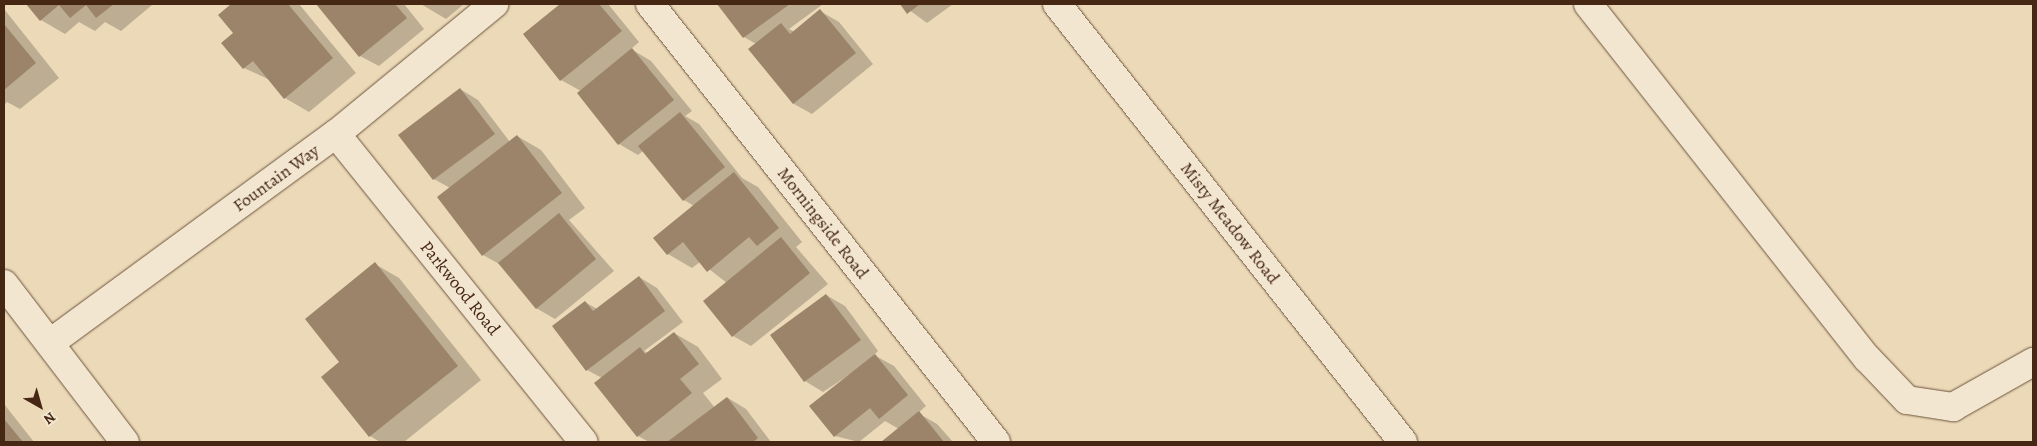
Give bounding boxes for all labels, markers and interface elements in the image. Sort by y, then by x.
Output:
street label: Fountain Way [229,140,323,216]
street label: Misty Meadow Road [1176,158,1284,288]
street label: Morningside Road [773,163,873,283]
street label: Parkwood Road [415,237,505,339]
north arrow [15,381,65,431]
text: N [40,408,59,429]

